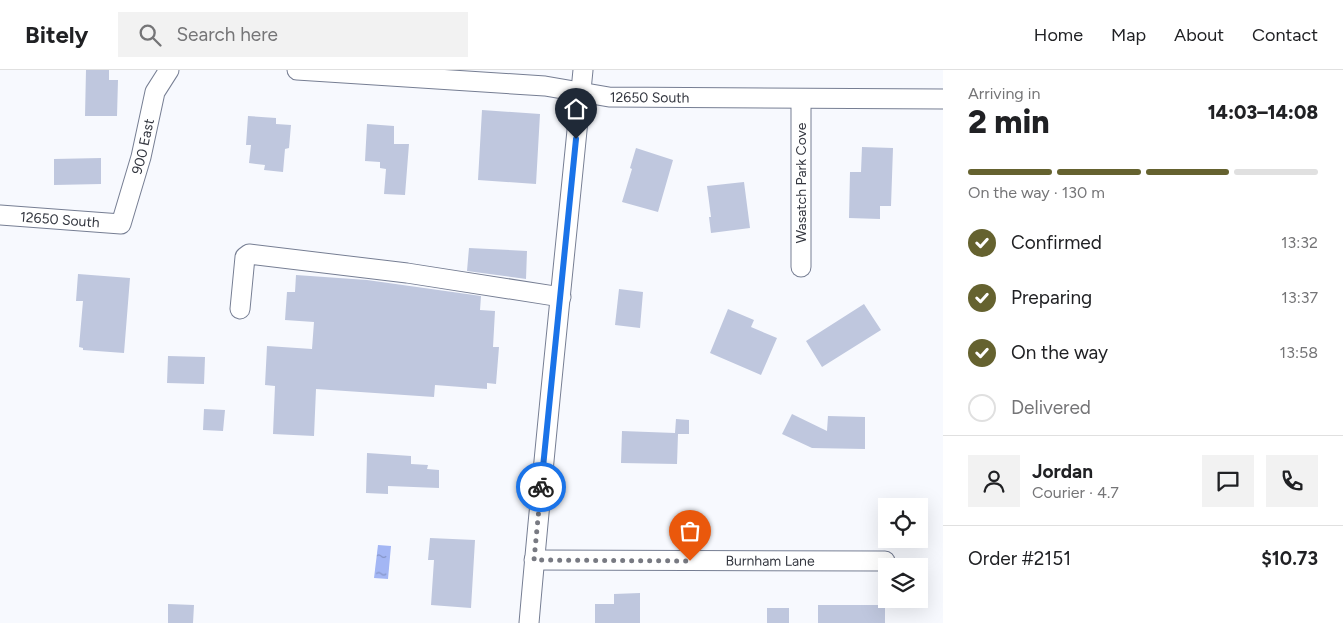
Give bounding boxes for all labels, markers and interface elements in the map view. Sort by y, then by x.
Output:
search box [118,12,468,57]
text: Bitely [25,20,88,49]
icon: search [136,21,164,49]
text: Search here [176,23,278,46]
text: Home [1034,24,1083,46]
text: Map [1111,24,1146,46]
text: About [1174,24,1224,46]
text: Contact [1252,24,1318,46]
text: Arriving in [968,84,1040,103]
pin [555,88,597,139]
street label: 12650 South [610,89,690,106]
icon: home [562,95,590,123]
text: 14:03–14:08 [1208,101,1318,124]
text: 2 min [968,103,1050,141]
street label: 900 East [128,117,158,176]
street label: Wasatch Park Cove [793,122,810,243]
text: On the way · 130 m [968,183,1105,202]
street label: 12650 South [19,209,100,231]
icon: check [968,229,996,257]
text: Confirmed [1011,231,1102,254]
text: 13:32 [1281,233,1318,252]
icon: check [968,284,996,312]
text: Preparing [1011,286,1092,309]
text: 13:37 [1281,288,1318,307]
icon: check [968,339,996,367]
text: On the way [1011,341,1108,364]
text: 13:58 [1280,343,1318,362]
text: Delivered [1011,396,1091,419]
button: person [968,455,1020,507]
button: chat [1202,455,1254,507]
button: phone [1266,455,1318,507]
text: Jordan [1032,460,1093,483]
courier [516,462,566,512]
icon: bike [527,473,555,501]
text: Courier · 4.7 [1032,483,1119,502]
map controls [878,498,928,608]
button: locate [878,498,928,548]
pin [669,510,711,561]
icon: bag [676,517,704,545]
text: Order #2151 [968,547,1071,570]
text: $10.73 [1261,547,1318,570]
street label: Burnham Lane [725,553,815,570]
button: layers [878,558,928,608]

